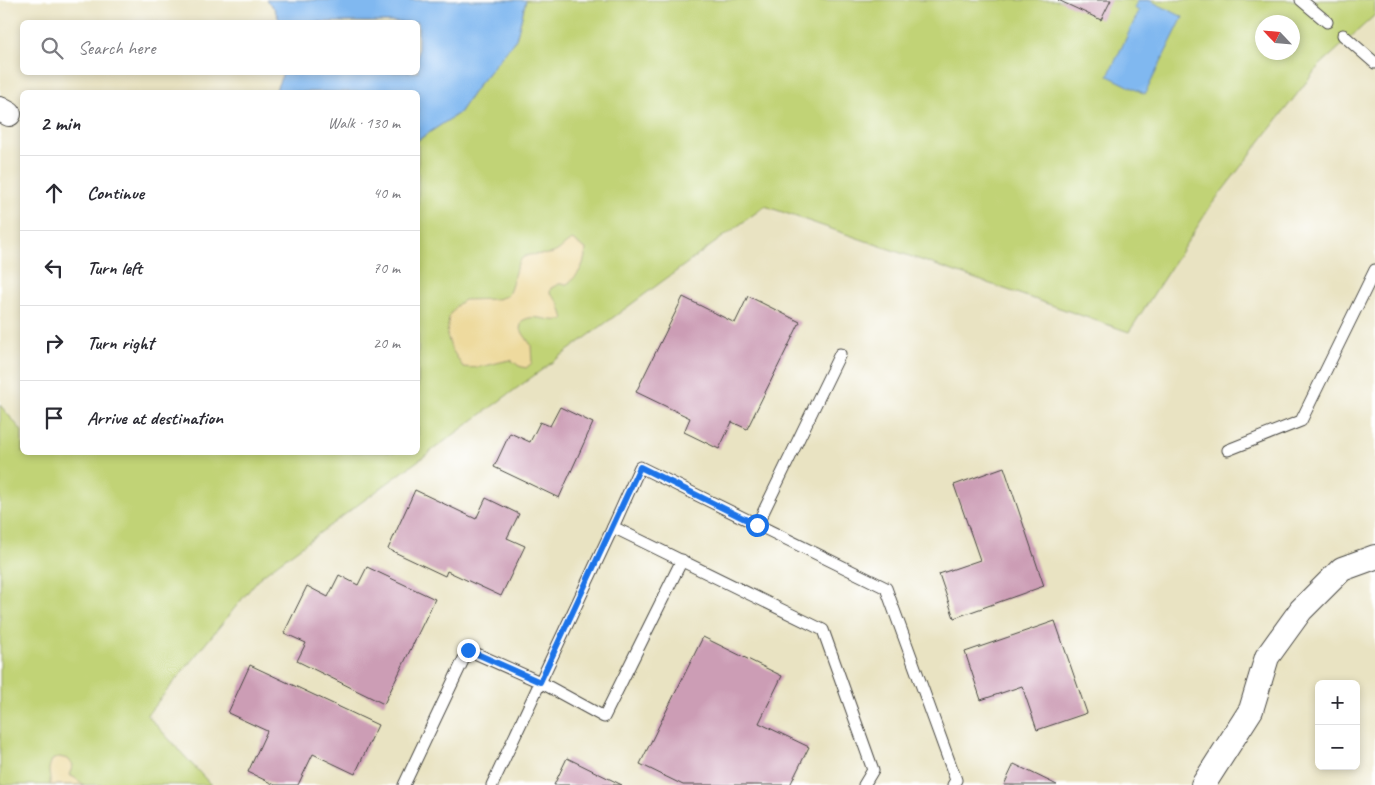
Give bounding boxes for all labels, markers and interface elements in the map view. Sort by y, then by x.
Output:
north arrow [1255,15,1300,60]
search box [20,20,420,75]
icon: search [38,34,66,62]
text: Search here [78,36,155,60]
text: 2 min [40,110,80,136]
text: Walk · 130 m [328,113,400,133]
icon: ahead [40,179,68,207]
text: Continue [87,181,144,205]
text: 40 m [373,183,400,203]
icon: left [40,254,68,282]
text: Turn left [87,256,142,280]
text: 70 m [373,258,400,278]
icon: right [40,329,68,357]
text: Turn right [87,331,154,355]
text: 20 m [373,333,400,353]
icon: arrive [40,404,68,432]
text: Arrive at destination [87,406,223,430]
route start [746,514,769,537]
route end [457,639,480,662]
map controls [1315,680,1360,770]
button: + [1315,680,1360,725]
button: − [1315,725,1360,770]

